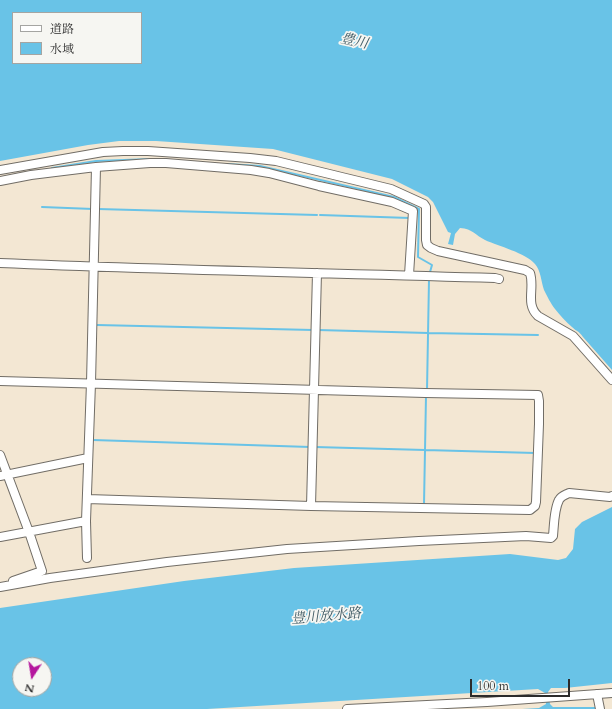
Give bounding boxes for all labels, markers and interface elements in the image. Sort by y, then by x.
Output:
legend [12,12,142,64]
text: 道路 [50,21,74,37]
water label: 豊川 [339,31,369,53]
text: 水域 [50,41,74,57]
water label: 豊川放水路 [290,606,362,628]
north arrow [12,657,52,697]
scale bar [472,671,572,697]
text: 100 m [477,678,509,694]
text: N [23,680,36,697]

